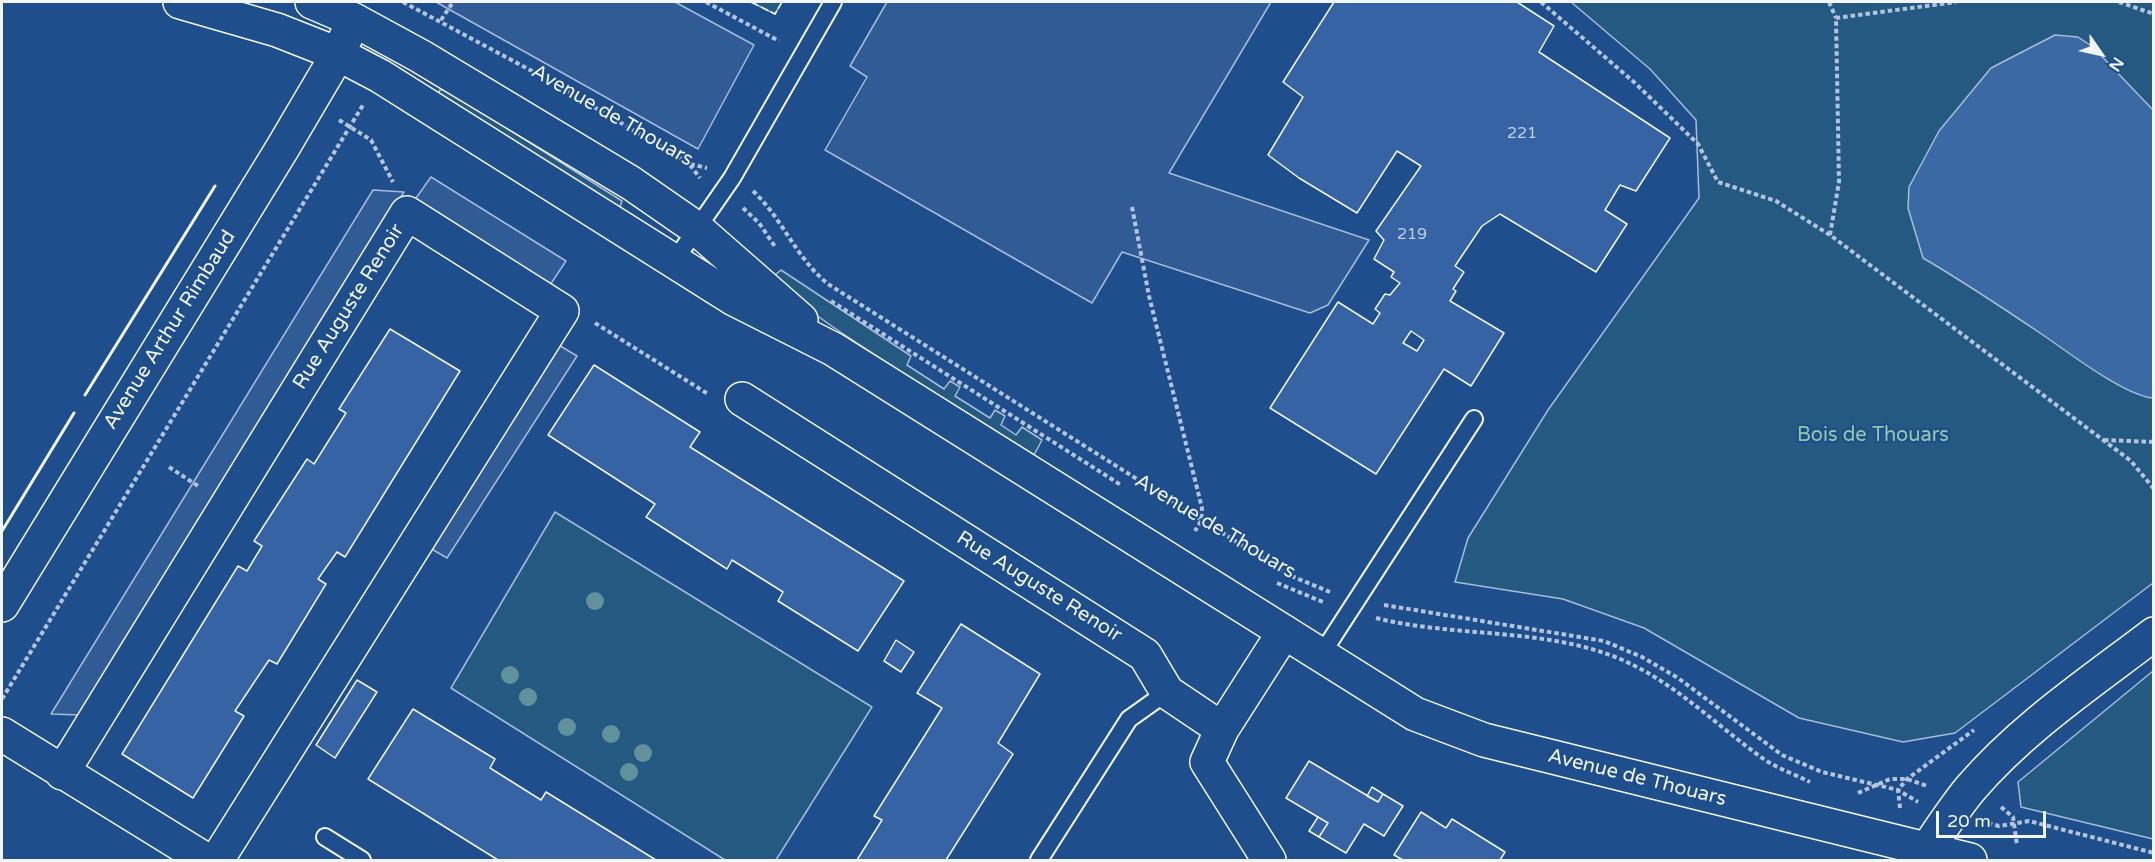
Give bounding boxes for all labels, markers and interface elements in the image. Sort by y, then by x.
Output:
north arrow [2071,24,2131,84]
text: N [2104,53,2128,75]
street label: Avenue de Thouars [527,60,697,172]
house number: 221 [1507,124,1537,144]
street label: Rue Auguste Renoir [288,220,410,394]
house number: 219 [1397,225,1427,245]
street label: Avenue Arthur Rimbaud [99,226,241,434]
park label: Bois de Thouars [1797,424,1949,448]
street label: Avenue de Thouars [1130,470,1300,584]
street label: Rue Auguste Renoir [952,526,1126,648]
street label: Avenue de Thouars [1545,744,1729,812]
scale bar [1939,799,2048,837]
text: 20 m [1947,810,1991,832]

